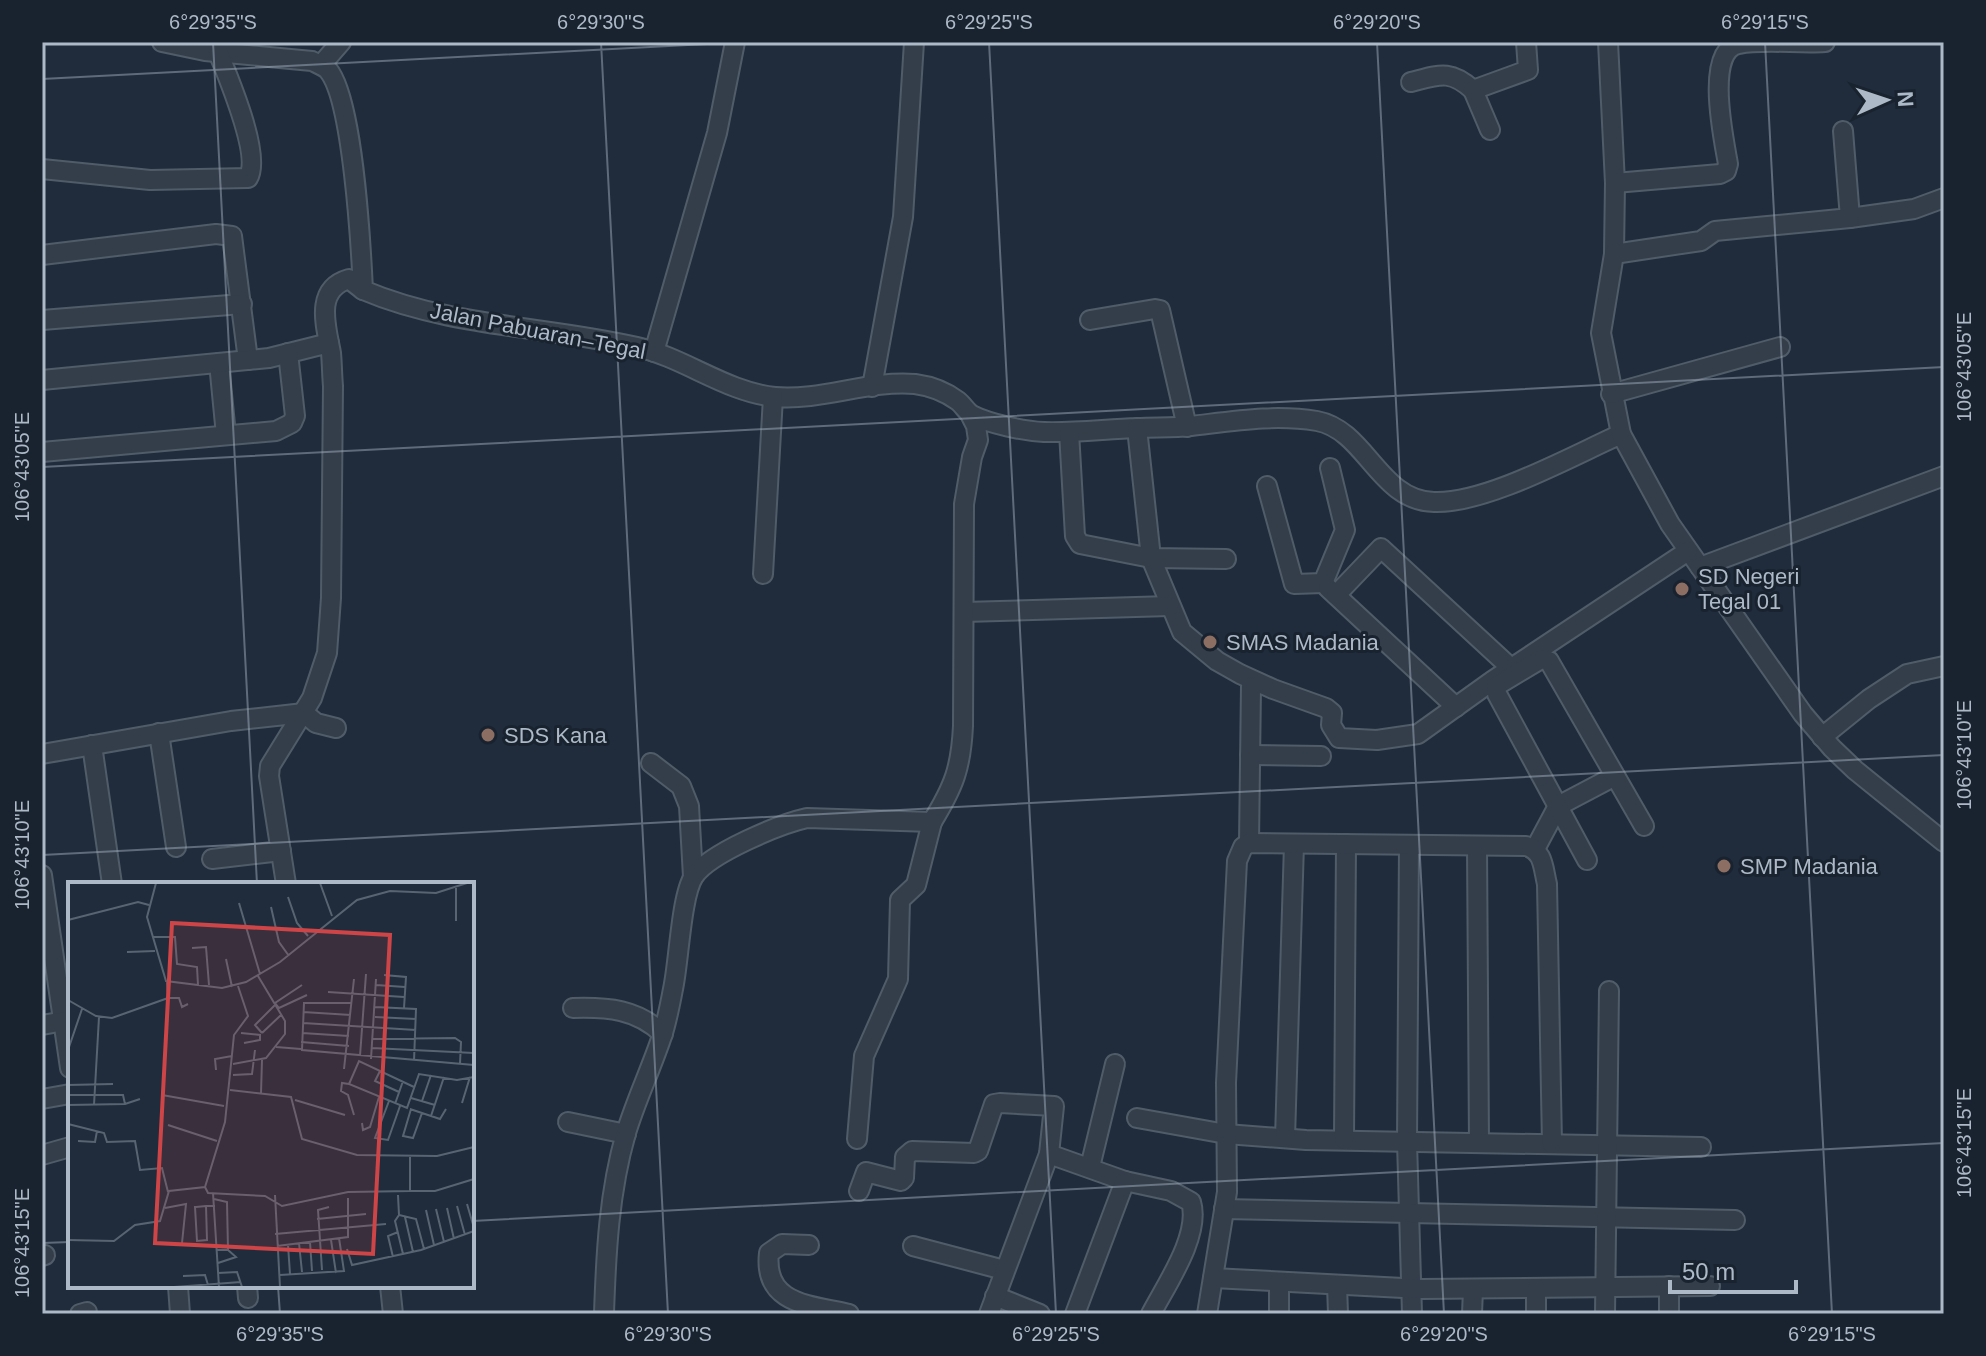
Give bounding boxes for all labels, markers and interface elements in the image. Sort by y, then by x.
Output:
text: 6°29'35"S [169,11,257,33]
text: 6°29'30"S [557,11,645,33]
text: 6°29'25"S [945,11,1033,33]
text: 6°29'20"S [1333,11,1421,33]
text: 6°29'15"S [1721,11,1809,33]
north arrow [1846,60,1926,140]
text: N [1893,90,1918,108]
street label: Jalan Pabuaran–Tegal [428,298,648,364]
text: 106°43'05"E [1953,312,1975,422]
text: 106°43'05"E [11,412,33,522]
place label: SD Negeri Tegal 01 [1698,564,1799,614]
marker: SD Negeri Tegal 01 [1673,580,1691,598]
place label: SMAS Madania [1226,630,1380,655]
marker: SMAS Madania [1201,633,1219,651]
text: 106°43'10"E [1953,700,1975,810]
place label: SDS Kana [504,723,607,748]
marker: SDS Kana [479,726,497,744]
text: 106°43'10"E [11,800,33,910]
place label: SMP Madania [1740,854,1879,879]
marker: SMP Madania [1715,857,1733,875]
inset map [68,882,474,1288]
text: 106°43'15"E [1953,1088,1975,1198]
text: 106°43'15"E [11,1188,33,1298]
scale bar [1670,1244,1796,1294]
text: 50 m [1682,1258,1735,1285]
text: 6°29'35"S [236,1323,324,1345]
text: 6°29'30"S [624,1323,712,1345]
text: 6°29'25"S [1012,1323,1100,1345]
text: 6°29'20"S [1400,1323,1488,1345]
text: 6°29'15"S [1788,1323,1876,1345]

